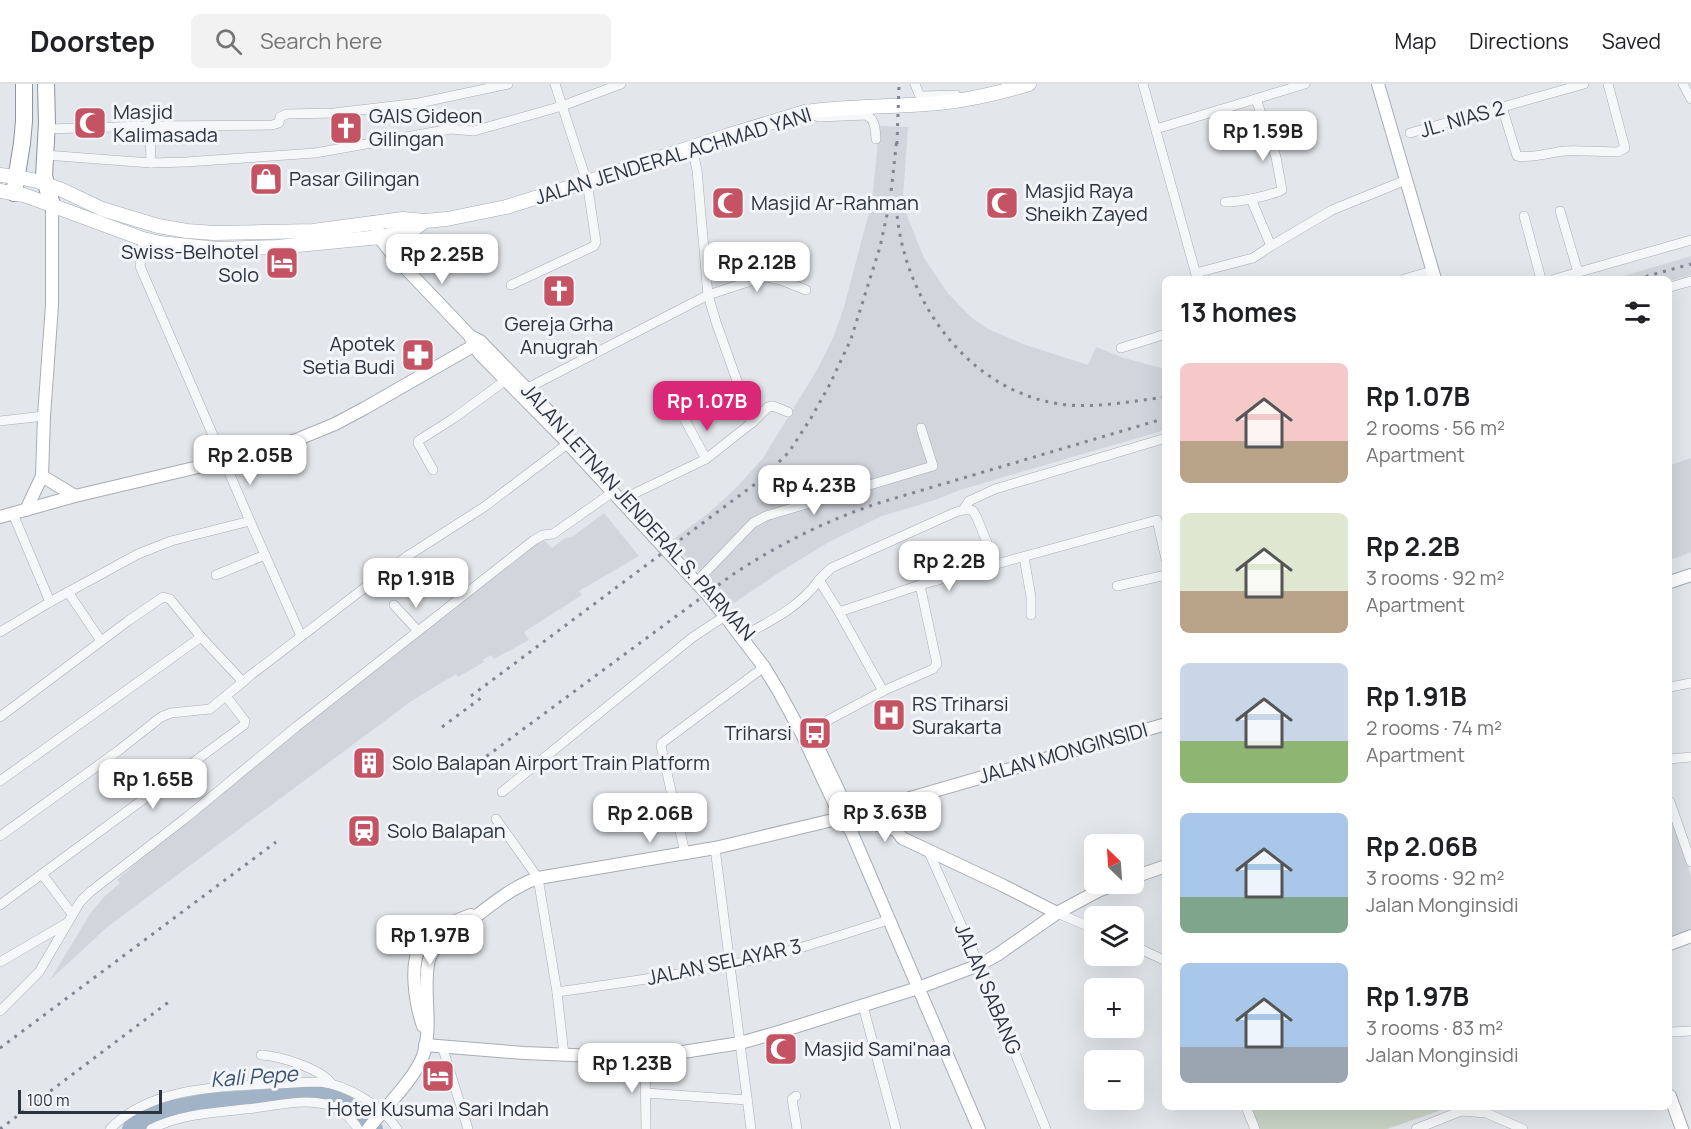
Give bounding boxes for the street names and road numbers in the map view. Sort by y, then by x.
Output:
street label: JL. NIAS 2 [1416,94,1507,143]
street label: JALAN JENDERAL ACHMAD YANI [531,101,814,210]
street label: JALAN LETNAN JENDERAL S. PARMAN [515,377,761,646]
street label: JALAN MONGINSIDI [975,715,1151,790]
street label: JALAN SABANG [949,919,1028,1058]
street label: JALAN SELAYAR 3 [644,932,804,991]

